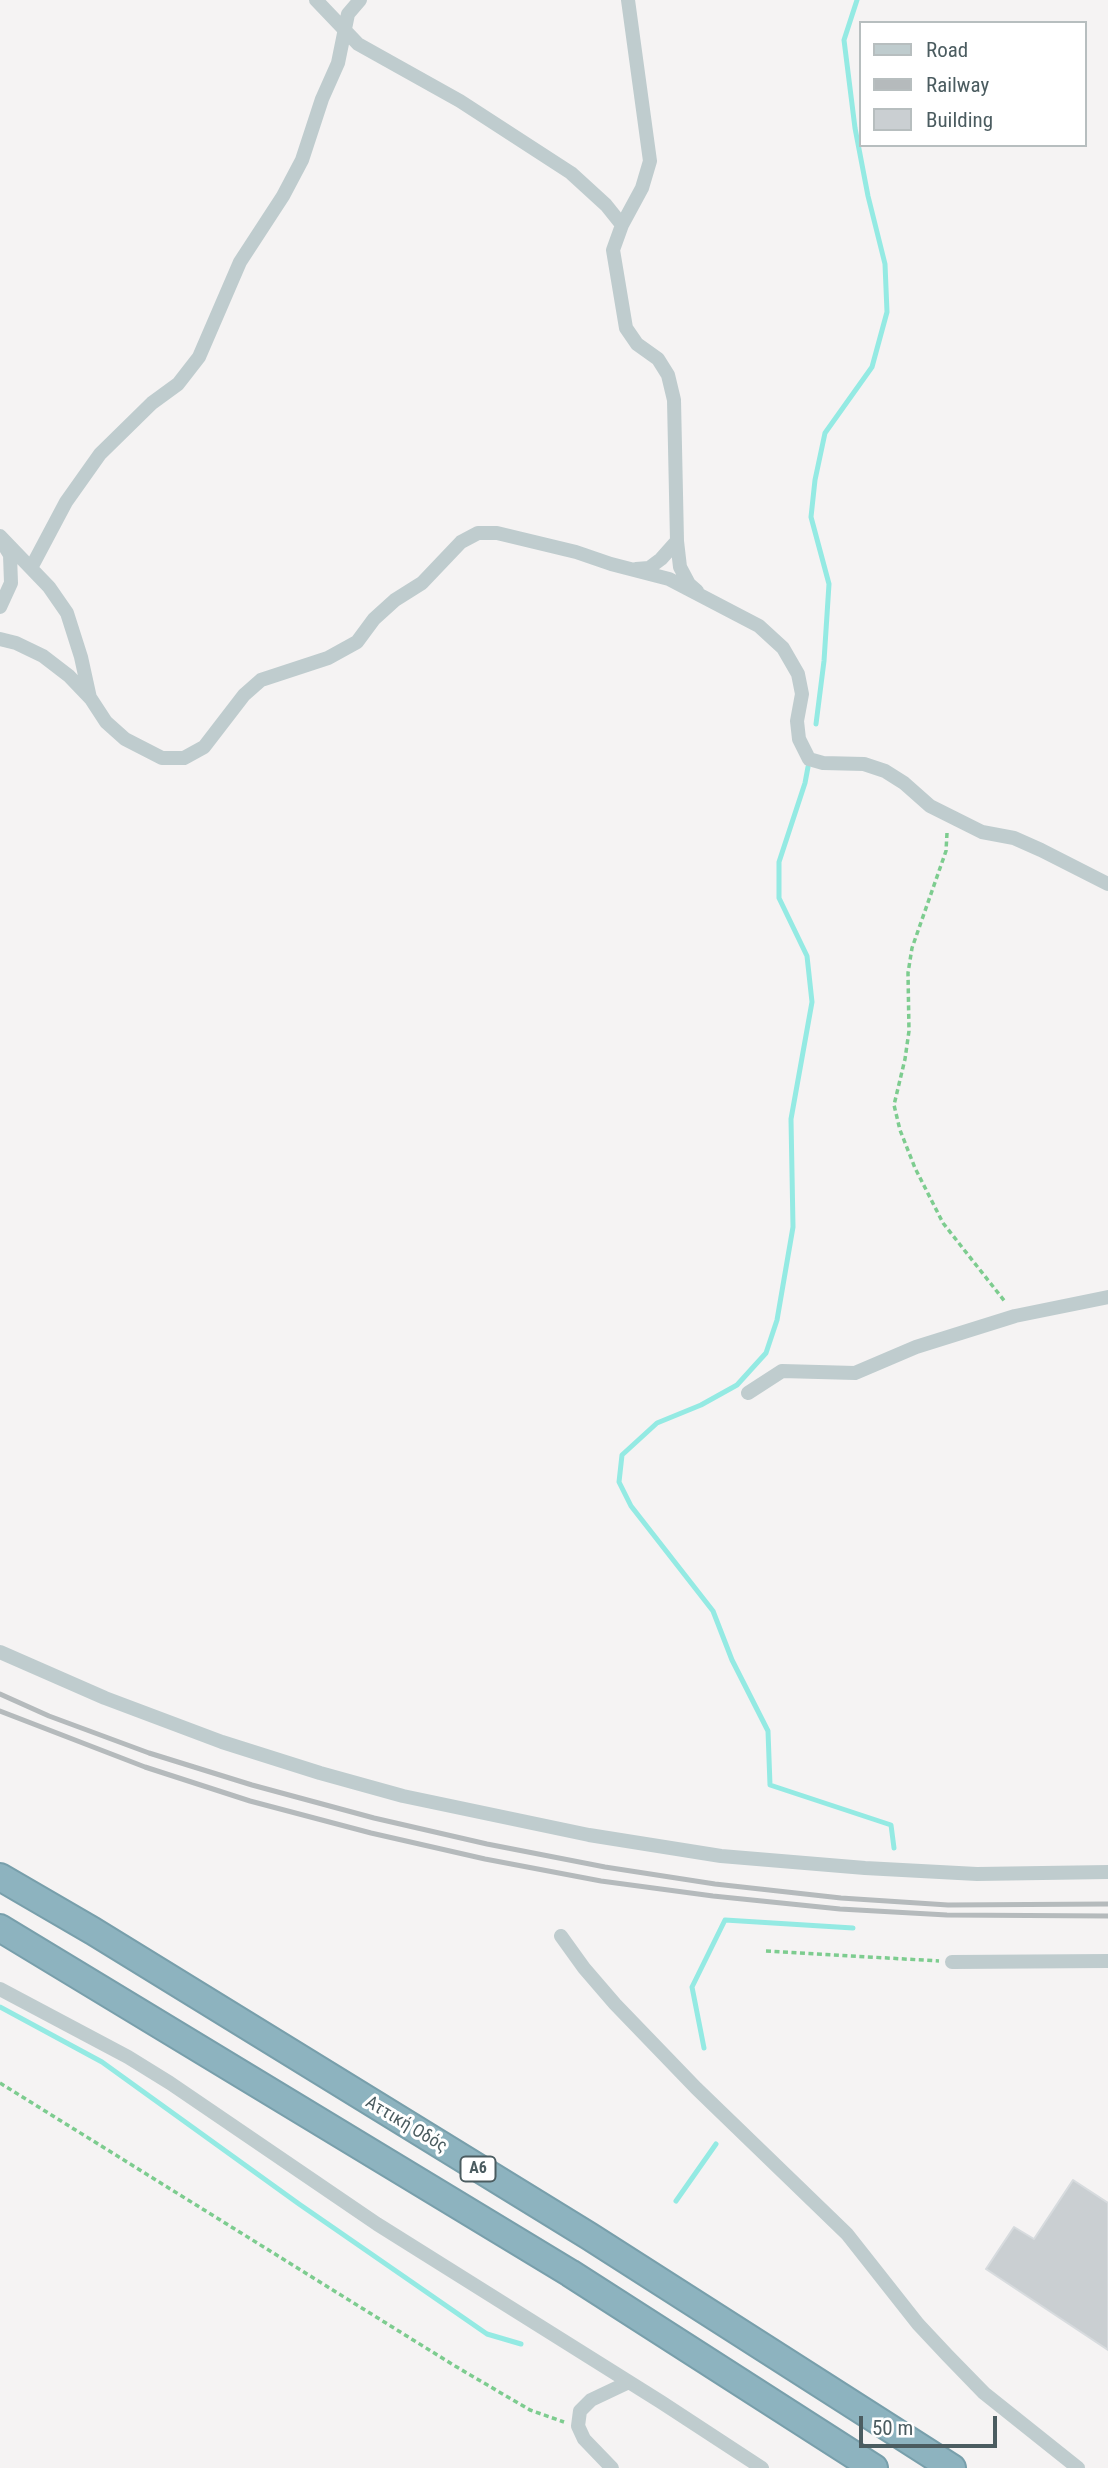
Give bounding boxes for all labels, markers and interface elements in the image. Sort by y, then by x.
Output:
legend [860,21,1087,147]
text: Road [926,38,968,62]
text: Railway [926,73,989,97]
text: Building [926,108,993,132]
street label: Αττική Οδός [361,2092,451,2158]
road number: Α6 [461,2156,496,2182]
scale bar [863,2402,1001,2446]
text: 50 m [872,2416,913,2440]

